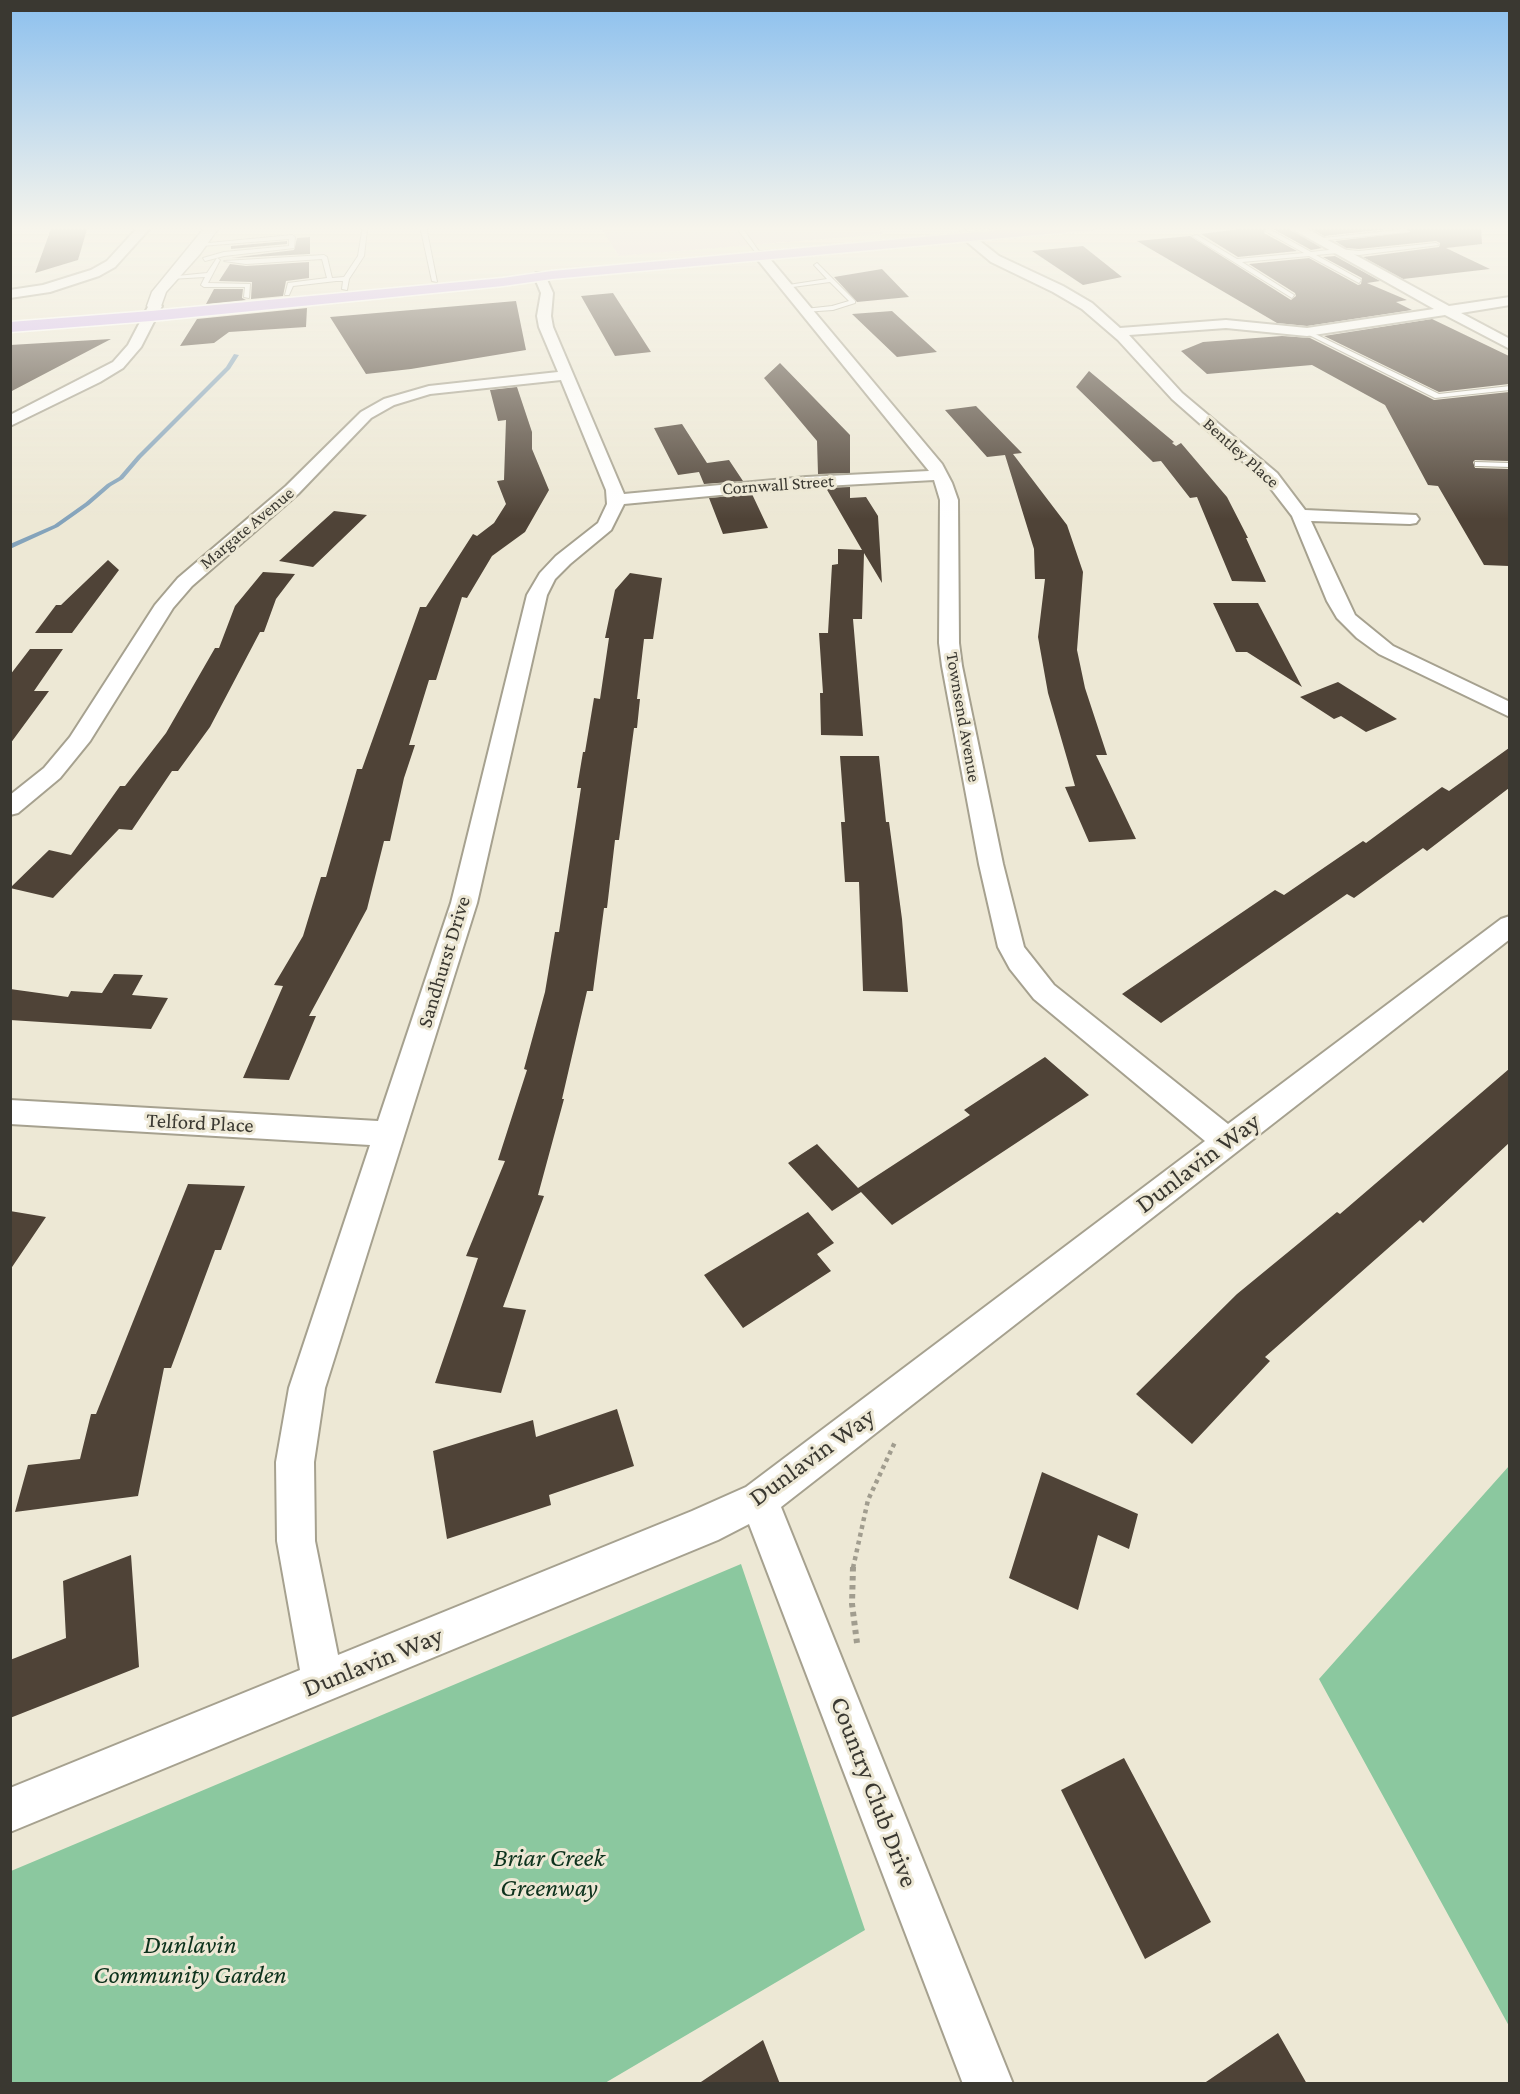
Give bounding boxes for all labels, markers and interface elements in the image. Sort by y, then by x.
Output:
street label: Bentley Place [1198,413,1284,493]
street label: Cornwall Street [721,470,835,500]
street label: Margate Avenue [195,482,299,574]
street label: Townsend Avenue [941,650,985,784]
street label: Sandhurst Drive [412,893,476,1031]
street label: Dunlavin Way [1129,1106,1267,1220]
street label: Telford Place [146,1108,254,1138]
street label: Dunlavin Way [743,1401,881,1513]
street label: Dunlavin Way [299,1620,447,1704]
street label: Country Club Drive [823,1692,925,1892]
park label: Briar Creek Greenway [493,1842,605,1904]
park label: Dunlavin Community Garden [93,1929,287,1990]

